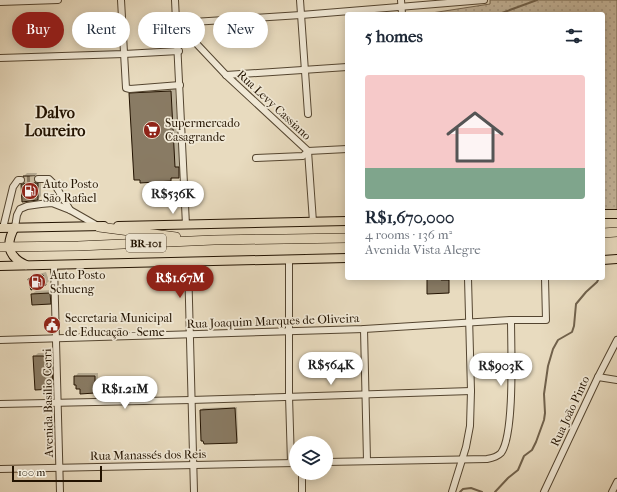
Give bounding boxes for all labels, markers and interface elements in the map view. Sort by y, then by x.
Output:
chip: Buy [12,12,64,48]
chip: Rent [72,12,130,48]
chip: Filters [138,12,205,48]
chip: New [213,12,268,48]
icon: filters [563,25,585,47]
text: 5 homes [365,26,423,46]
street label: Rua Levy Cassiano [234,67,314,143]
icon: home [439,101,511,173]
district label: Dalvo Loureiro [25,103,85,140]
place label: Supermercado Casagrande [165,116,240,144]
supermarket icon: Supermercado Casagrande [142,120,162,140]
place label: Auto Posto São Rafael [42,177,98,205]
fuel station icon: Auto Posto São Rafael [20,181,40,201]
pin: R$536K [140,181,206,215]
text: R$536K [151,186,195,201]
text: R$1,670,000 [365,207,454,227]
text: 4 rooms · 136 m² [365,227,452,242]
road number: BR-101 [126,234,166,252]
text: Avenida Vista Alegre [365,242,481,257]
pin: R$1.67M [143,265,217,299]
place label: Auto Posto Schueng [49,268,105,296]
text: R$1.67M [156,270,204,285]
fuel station icon: Auto Posto Schueng [27,272,47,292]
place label: Secretaria Municipal de Educação - Seme [65,311,173,340]
street label: Rua Joaquim Marques de Oliveira [186,311,360,331]
public building icon: Secretaria Municipal de Educação - Seme [42,315,62,335]
street label: Avenida Basilio Cerri [40,348,56,459]
pin: R$564K [298,352,364,386]
pin: R$903K [468,353,534,387]
text: R$564K [308,357,354,372]
text: R$903K [478,358,524,373]
street label: Rua João Pinto [548,374,592,448]
pin: R$1.21M [88,376,162,410]
text: R$1.21M [102,381,148,396]
map controls [289,436,333,480]
button: layers [289,436,333,480]
street label: Rua Manassés dos Reis [90,447,207,463]
scale bar [12,464,102,483]
text: 100 m [18,466,46,479]

